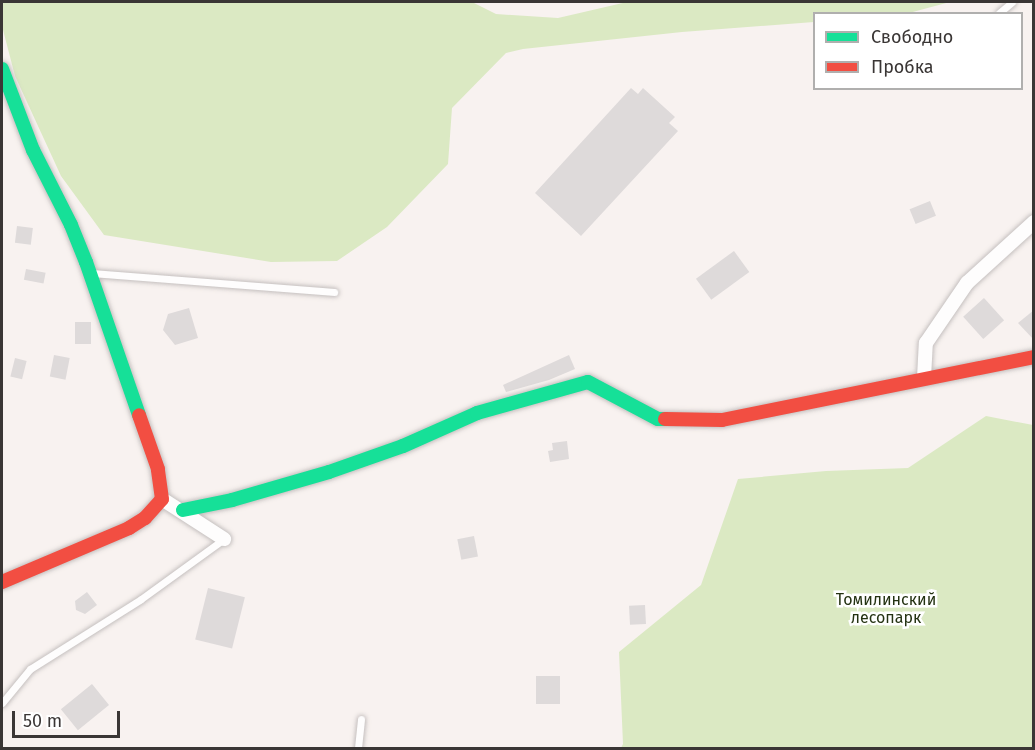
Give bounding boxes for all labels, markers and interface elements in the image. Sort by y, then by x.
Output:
legend [813,12,1023,90]
text: Свободно [871,26,953,48]
text: Пробка [871,56,934,78]
park label: Томилинский лесопарк [836,590,936,628]
scale bar [15,699,123,737]
text: 50 m [23,710,62,732]

